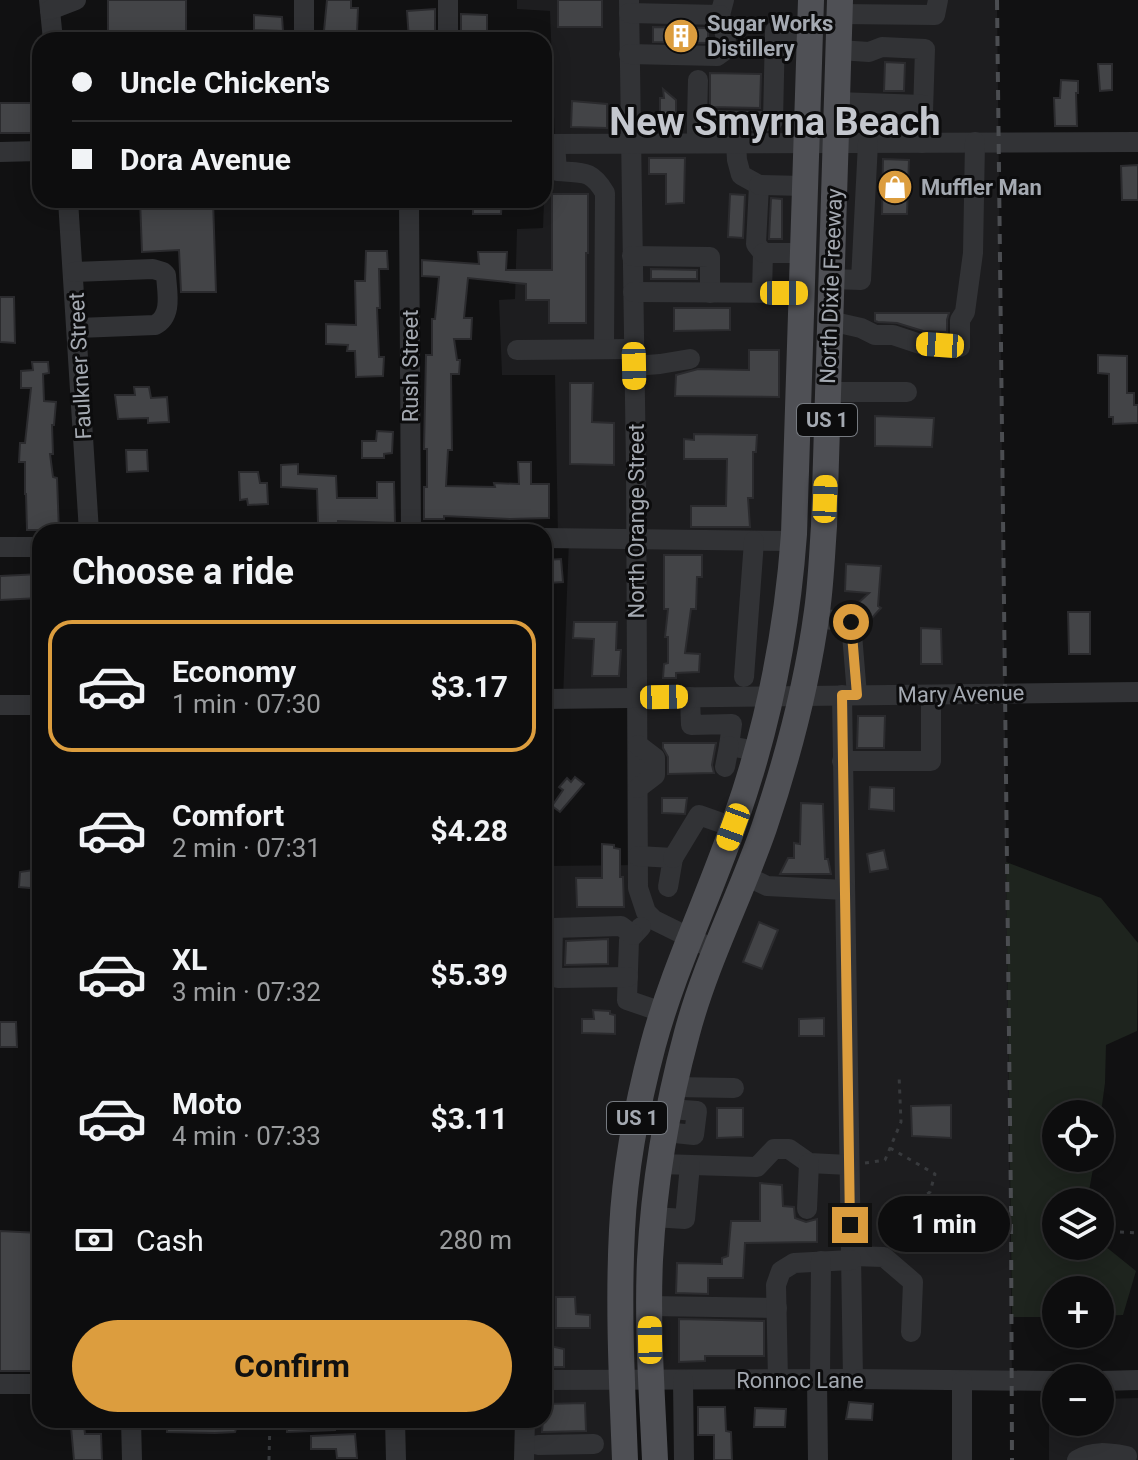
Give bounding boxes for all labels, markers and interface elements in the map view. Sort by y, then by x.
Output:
place label: Sugar Works Distillery [707,11,833,61]
building icon: Sugar Works Distillery [662,17,700,55]
text: Uncle Chicken's [120,65,330,100]
district label: New Smyrna Beach [609,100,941,144]
text: Dora Avenue [120,142,291,177]
shop icon: Muffler Man [876,168,914,206]
place label: Muffler Man [921,175,1042,200]
street label: North Dixie Freeway [815,187,847,384]
car [760,281,808,305]
street label: Faulkner Street [64,292,96,440]
street label: Rush Street [398,310,423,422]
car [915,331,965,359]
car [622,342,646,390]
road number: US 1 [797,404,857,436]
street label: North Orange Street [624,424,649,618]
car [812,475,838,523]
text: Choose a ride [72,551,294,593]
route start [833,604,869,640]
icon: car [76,650,148,722]
text: Economy [172,654,296,689]
text: $3.17 [430,669,508,704]
street label: Mary Avenue [897,680,1025,708]
car [640,685,688,709]
text: 1 min · 07:30 [172,689,321,719]
icon: car [76,794,148,866]
text: Comfort [172,798,284,833]
car [714,800,752,854]
text: $4.28 [430,813,508,848]
text: 2 min · 07:31 [172,833,321,863]
icon: car [76,938,148,1010]
text: XL [172,942,207,977]
text: $5.39 [430,957,508,992]
text: 3 min · 07:32 [172,977,321,1007]
icon: car [76,1082,148,1154]
text: Moto [172,1086,242,1121]
map controls [1042,1100,1114,1436]
button: locate [1042,1100,1114,1172]
text: $3.11 [430,1101,508,1136]
road number: US 1 [607,1102,667,1134]
text: 4 min · 07:33 [172,1121,321,1151]
button: layers [1042,1188,1114,1260]
callout: 1 min [878,1197,1010,1253]
route end [832,1207,868,1243]
text: 1 min [911,1209,977,1239]
icon: cash [72,1218,116,1262]
text: Cash [136,1223,204,1258]
text: 280 m [439,1225,512,1255]
button: + [1042,1276,1114,1348]
car [638,1316,662,1364]
button: Confirm [72,1320,512,1412]
button: − [1042,1364,1114,1436]
street label: Ronnoc Lane [736,1368,864,1393]

